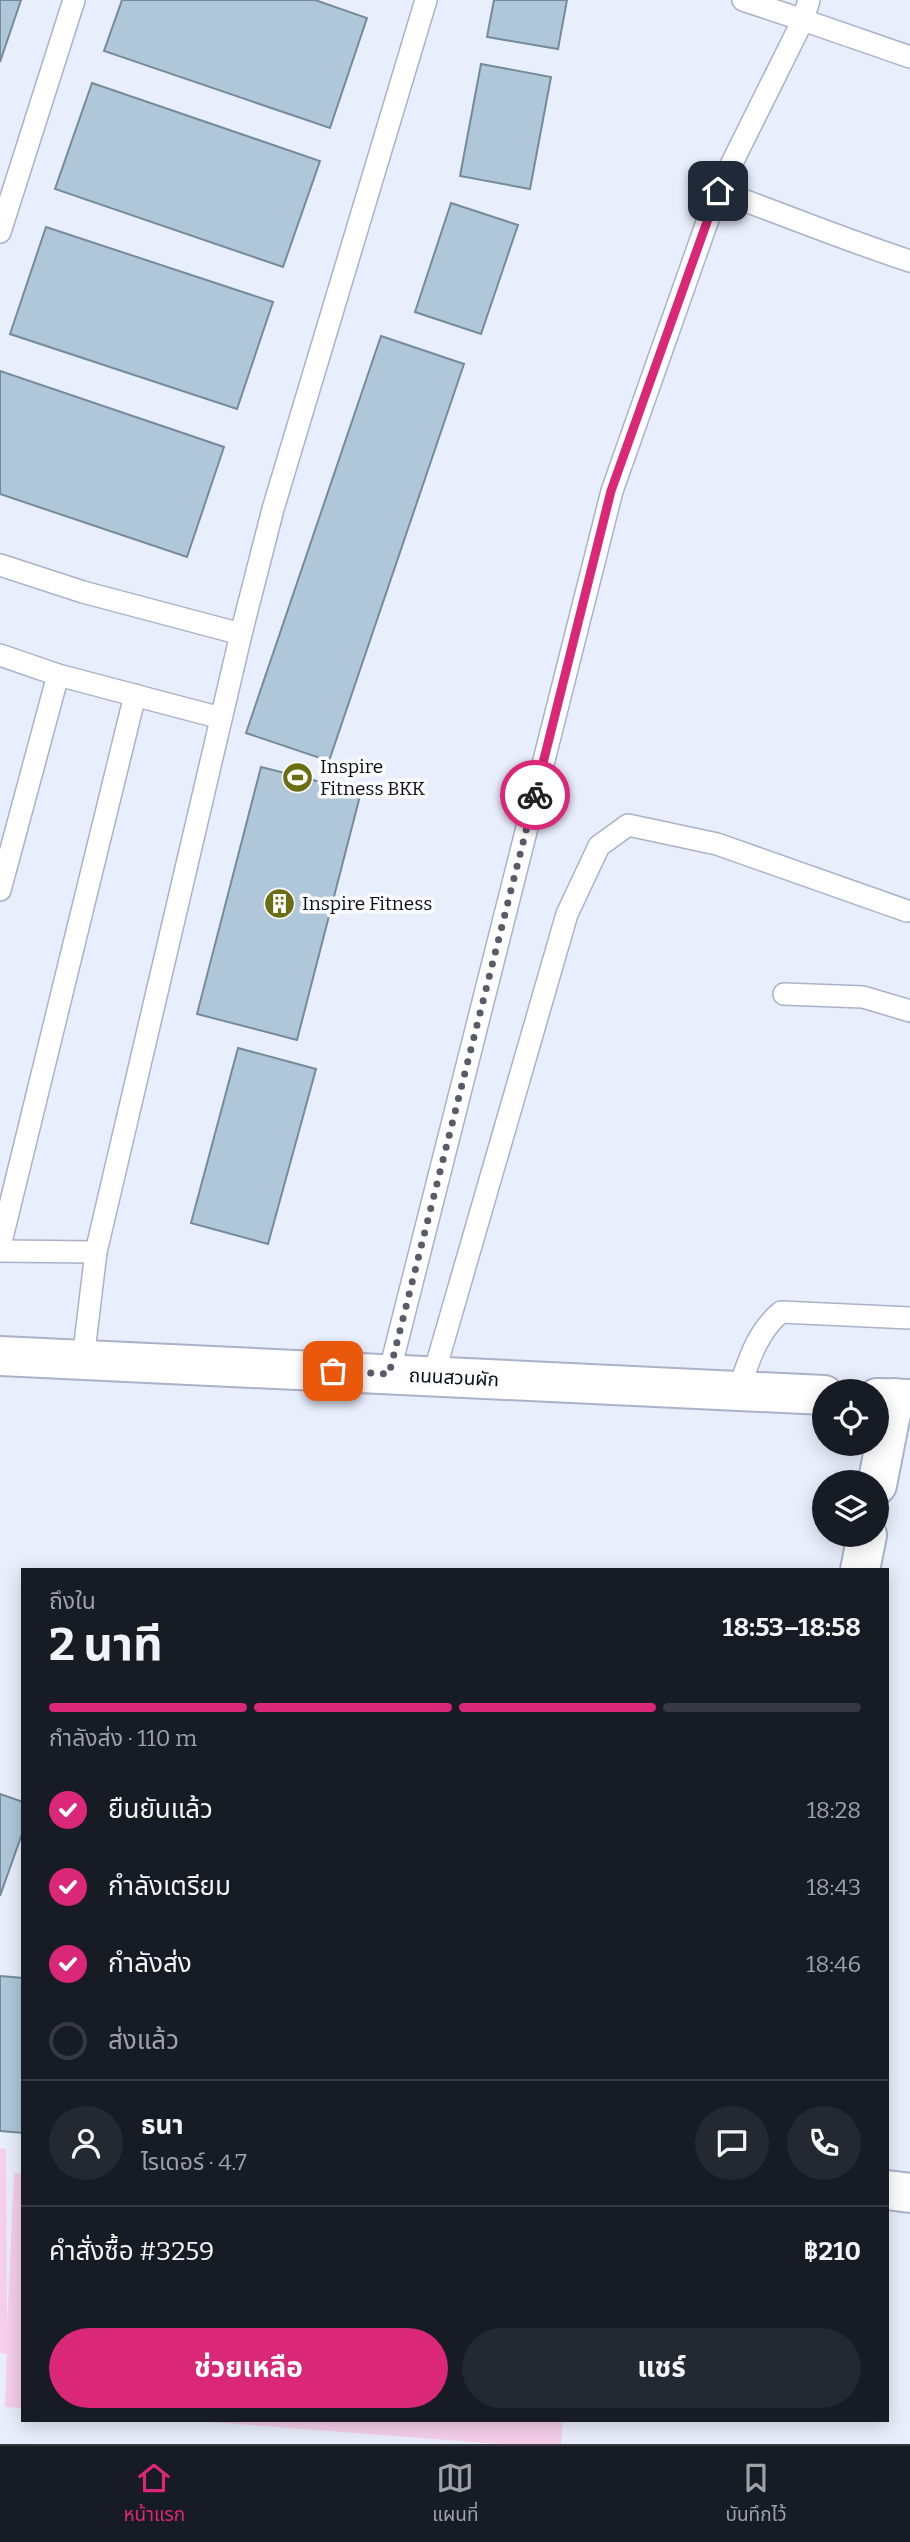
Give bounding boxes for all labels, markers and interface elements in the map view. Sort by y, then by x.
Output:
pin [688,161,748,221]
icon: home [699,172,737,210]
place label: Inspire Fitness BKK [320,755,426,800]
sports icon: Inspire Fitness BKK [280,760,314,794]
courier [500,760,570,830]
icon: bike [516,776,554,814]
building icon: Inspire Fitness [262,886,296,920]
place label: Inspire Fitness [302,892,432,915]
pin [303,1341,363,1401]
icon: bag [314,1352,352,1390]
street label: ถนนสวนผัก [408,1364,500,1391]
map controls [812,1379,889,1547]
button: locate [812,1379,889,1456]
button: layers [812,1470,889,1547]
text: ถึงใน [49,1587,96,1615]
text: 18:53–18:58 [722,1612,861,1643]
text: 2 นาที [49,1617,163,1672]
text: กำลังส่ง · 110 m [49,1724,197,1752]
icon: check [49,1791,87,1829]
text: ยืนยันแล้ว [108,1794,213,1825]
text: 18:28 [807,1796,861,1824]
icon: check [49,1868,87,1906]
text: กำลังเตรียม [108,1871,231,1902]
text: 18:43 [806,1873,861,1901]
icon: check [49,1945,87,1983]
text: กำลังส่ง [108,1948,192,1979]
text: 18:46 [806,1950,861,1978]
text: ส่งแล้ว [108,2025,179,2056]
button: person [49,2106,123,2180]
button: chat [695,2106,769,2180]
button: phone [787,2106,861,2180]
text: ธนา [141,2110,184,2141]
text: ไรเดอร์ · 4.7 [141,2148,247,2176]
text: คำสั่งซื้อ #3259 [49,2236,214,2267]
text: ฿210 [804,2236,861,2267]
button: ช่วยเหลือ [49,2328,448,2408]
button: แชร์ [462,2328,861,2408]
tab: หน้าแรก [123,2459,185,2530]
tab: แผนที่ [432,2459,479,2530]
tab: บันทึกไว้ [725,2459,787,2530]

